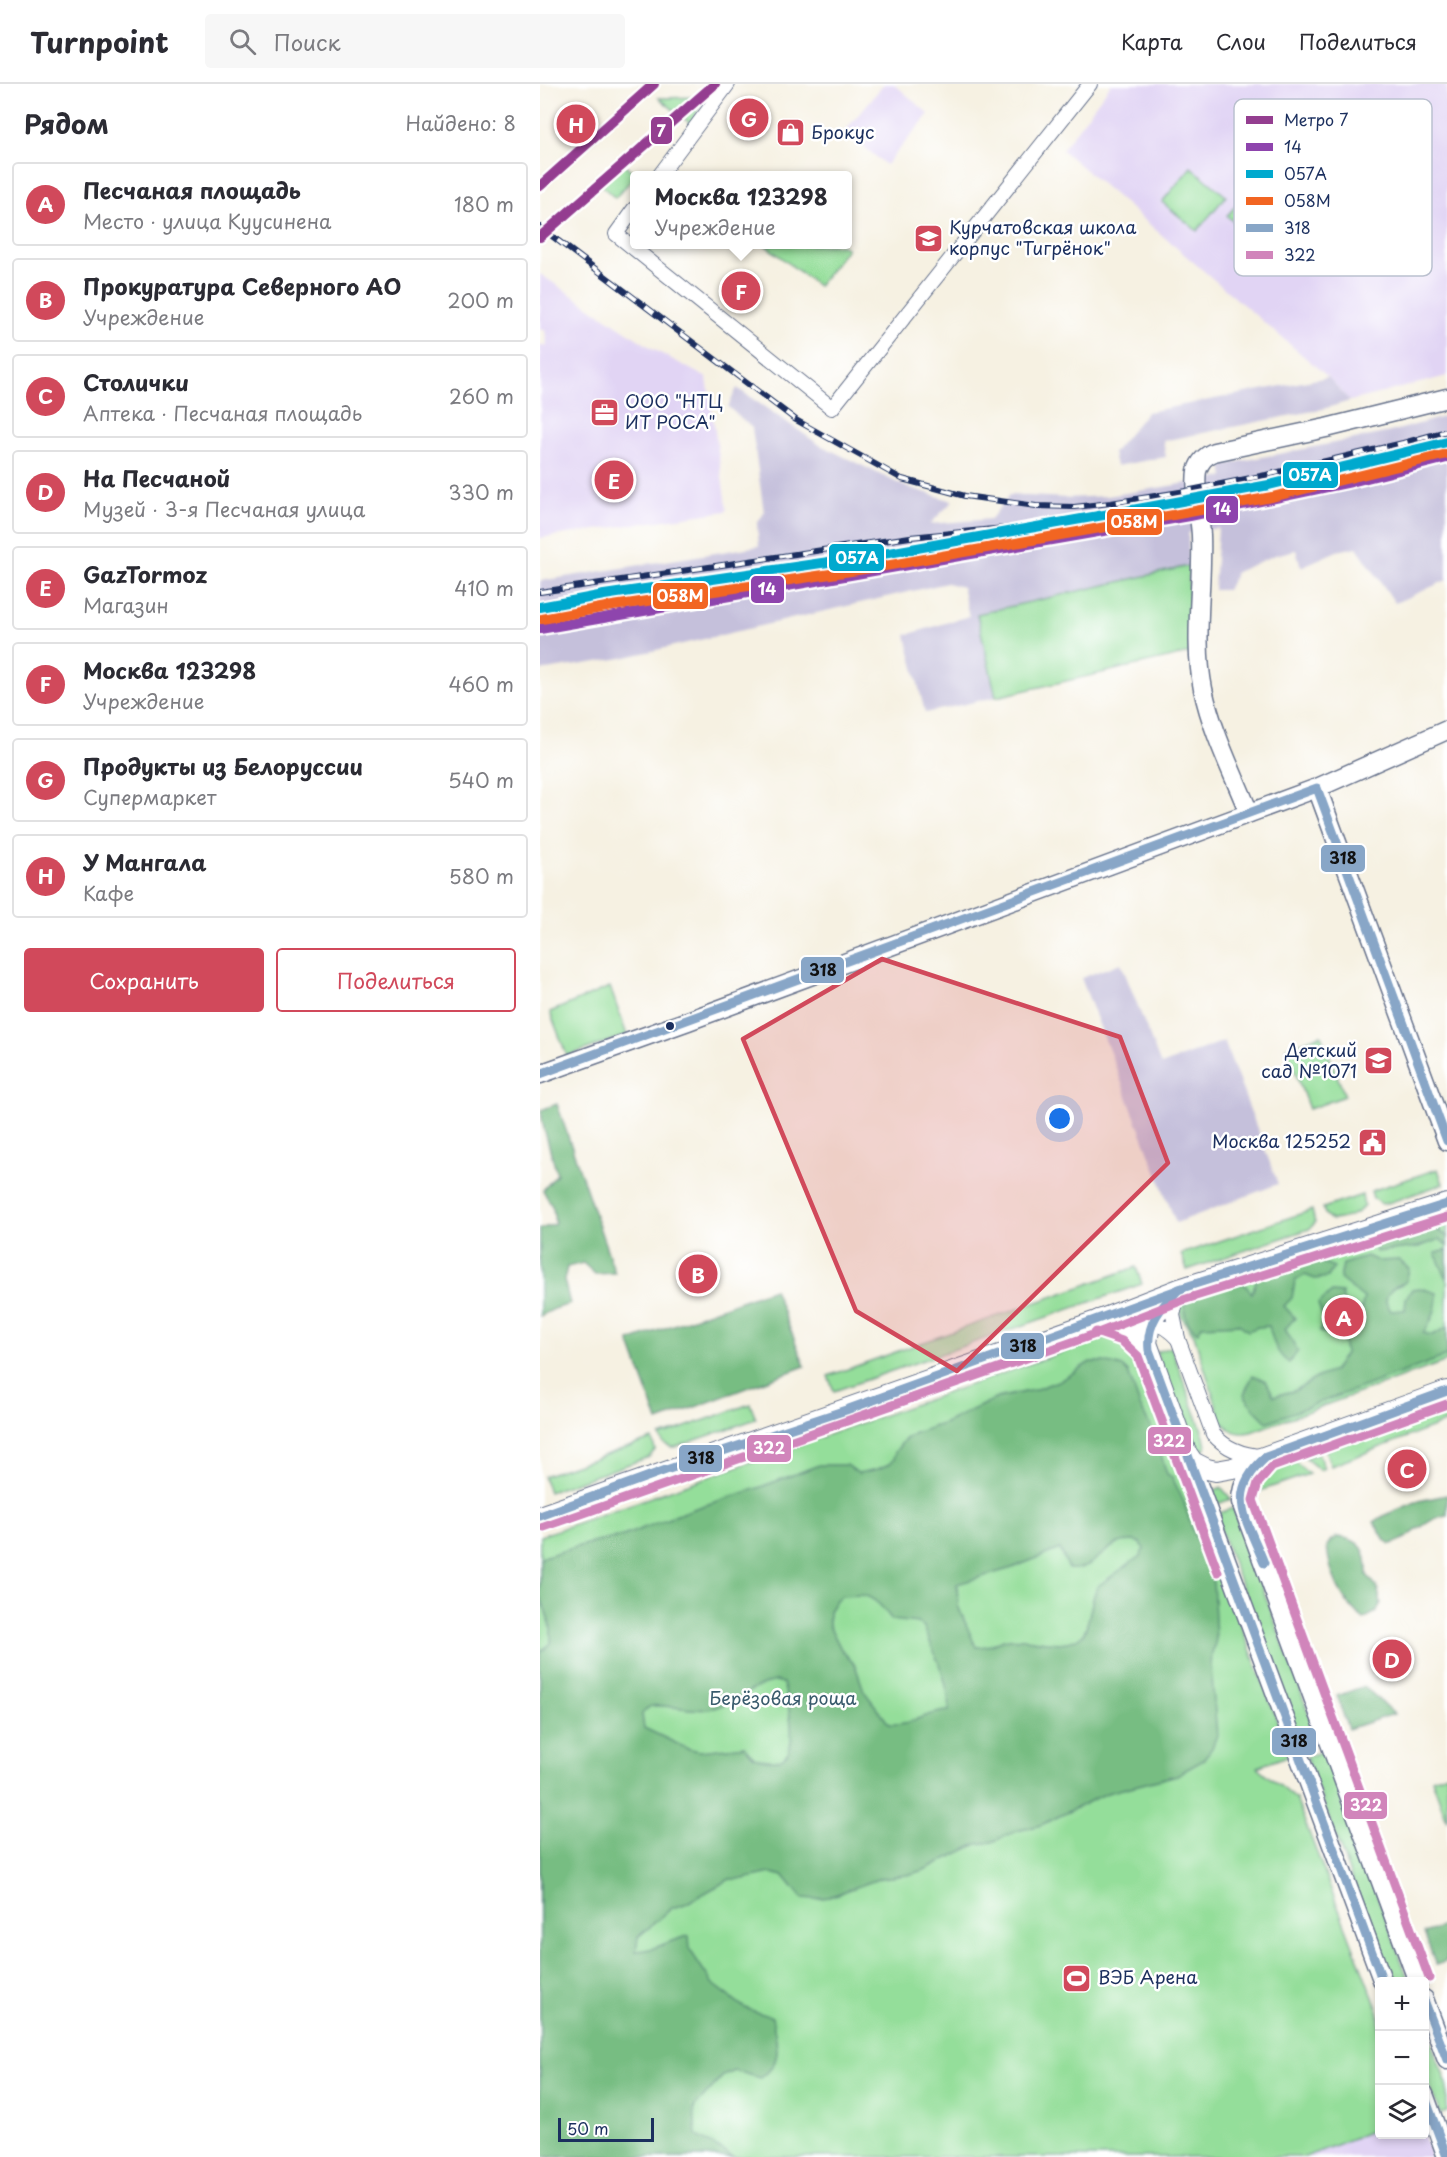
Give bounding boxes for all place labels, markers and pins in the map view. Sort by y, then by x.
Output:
pin: G [730,96,768,141]
pin: H [556,102,596,147]
shop icon: Брокус [774,117,806,149]
place label: Брокус [811,118,875,145]
place label: Курчатовская школа корпус "Тигрёнок" [949,213,1137,261]
school or university icon: Курчатовская школа корпус "Тигрёнок" [912,222,944,254]
pin: F [722,268,760,314]
place label: ООО "НТЦ ИТ РОСА" [625,387,723,435]
office icon: ООО "НТЦ ИТ РОСА" [588,396,620,428]
pin: E [594,458,634,502]
unlabelled marker [664,1020,676,1032]
place label: Детский сад №1071 [1261,1036,1357,1084]
school or university icon: Детский сад №1071 [1362,1045,1394,1077]
public building icon: Москва 125252 [1356,1126,1388,1158]
place label: Москва 125252 [1212,1127,1351,1154]
pin: B [678,1252,718,1296]
pin: A [1324,1294,1364,1340]
pin: C [1388,1446,1426,1492]
pin: D [1372,1636,1412,1682]
sports icon: ВЭБ Арена [1061,1962,1093,1994]
place label: ВЭБ Арена [1098,1963,1198,1990]

